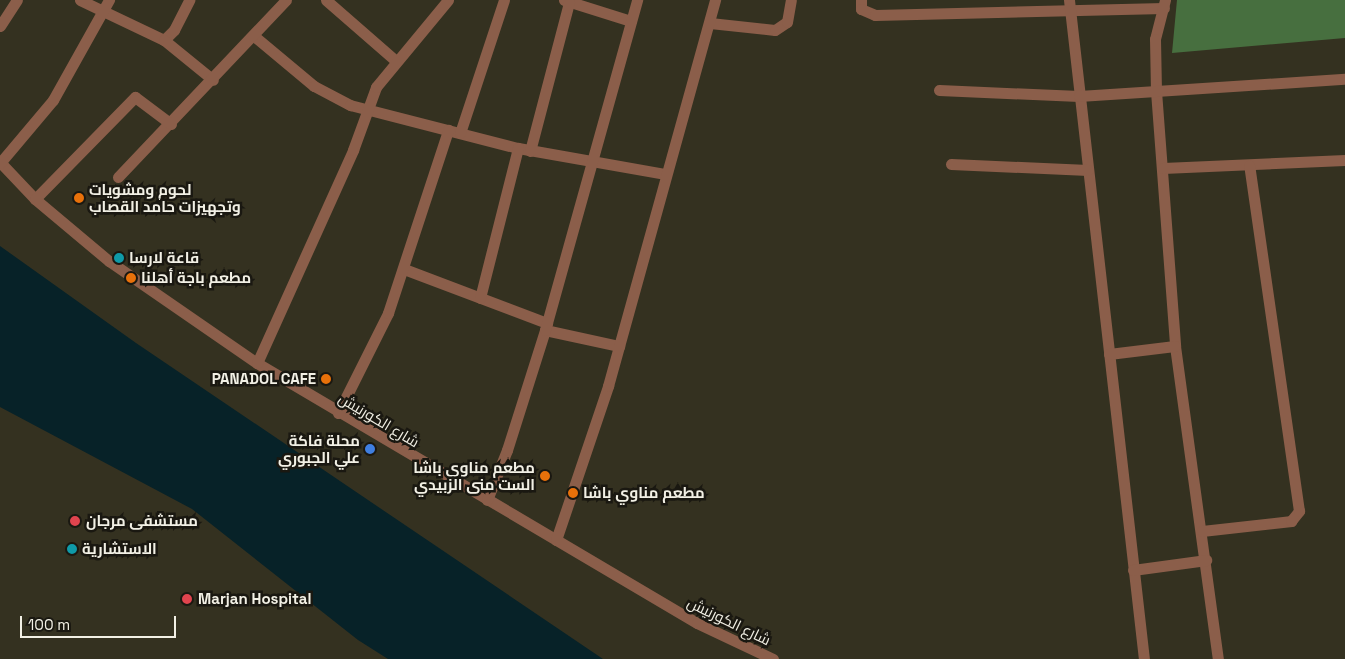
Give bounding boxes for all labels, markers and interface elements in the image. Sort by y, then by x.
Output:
place label: لحوم ومشويات وتجهيزات حامد القصاب [89,180,241,215]
marker: لحوم ومشويات وتجهيزات حامد القصاب [73,192,85,204]
place label: قاعة لارسا [129,249,199,267]
marker: قاعة لارسا [113,252,125,264]
place label: مطعم باجة أهلنا [141,269,251,287]
marker: مطعم باجة أهلنا [125,272,137,284]
place label: PANADOL CAFE [211,370,316,388]
marker: PANADOL CAFE [320,373,332,385]
street label: شارع الكورنيش [336,389,422,451]
place label: محلة فاكة علي الجبوري [278,431,360,466]
marker: محلة فاكة علي الجبوري [364,443,376,455]
place label: مطعم مناوي باشا الست منى الزبيدي [413,458,535,493]
marker: مطعم مناوي باشا الست منى الزبيدي [539,470,551,482]
place label: مطعم مناوي باشا [583,484,705,502]
marker: مطعم مناوي باشا [567,487,579,499]
place label: مستشفى مرجان [86,512,198,530]
marker: مستشفى مرجان [68,514,82,528]
place label: الاستشارية [82,540,157,558]
marker: الاستشارية [66,543,78,555]
place label: Marjan Hospital [198,590,312,608]
marker: Marjan Hospital [180,592,194,606]
street label: شارع الكورنيش [684,593,774,649]
scale bar [22,606,179,638]
text: 100 m [28,615,70,634]

